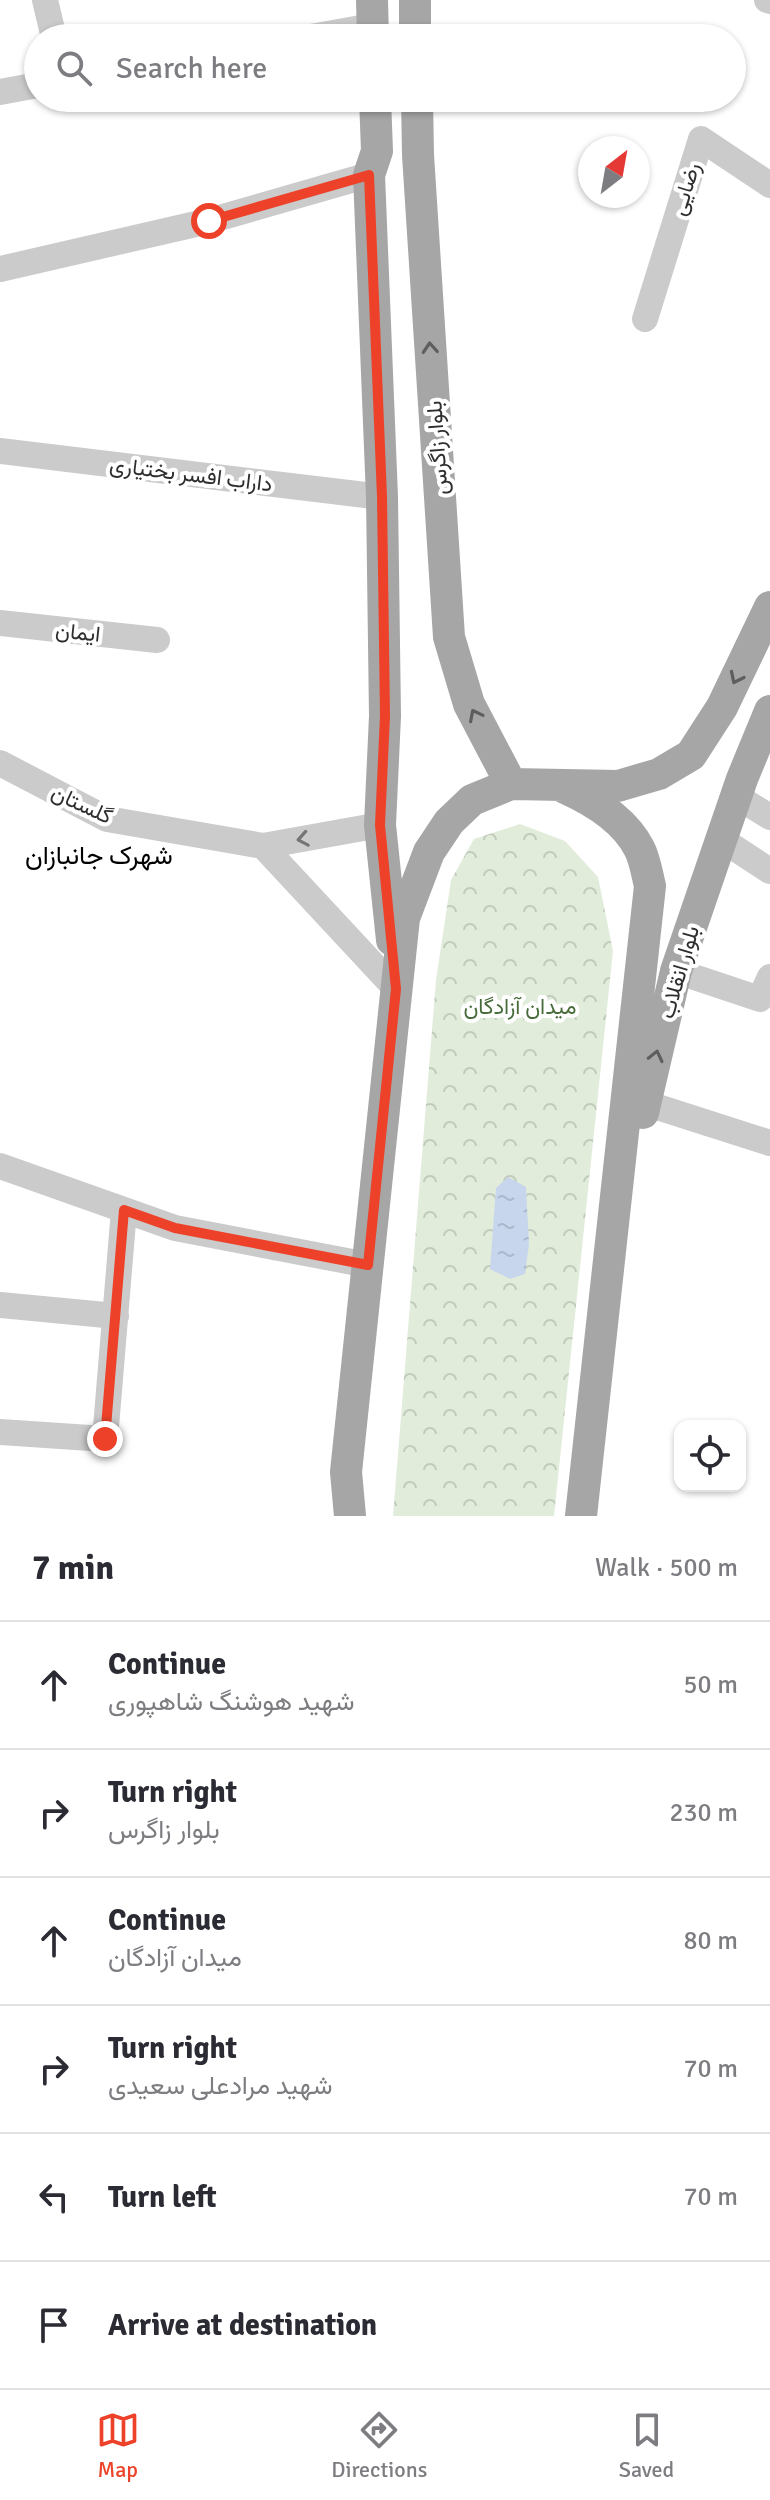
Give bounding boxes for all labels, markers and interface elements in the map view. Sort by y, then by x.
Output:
search box [24,24,746,112]
icon: search [52,46,96,90]
text: Search here [116,50,267,87]
north arrow [578,136,650,208]
street label: رضایی [664,159,706,219]
route start [191,203,227,239]
one-way arrow [422,341,439,354]
street label: بلوار زاگرس [420,400,454,496]
street label: داراب افسر بختیاری [108,451,274,497]
street label: ایمان [54,616,102,648]
one-way arrow [730,669,746,684]
one-way arrow [469,708,484,723]
street label: گلستان [47,778,117,830]
one-way arrow [296,829,310,846]
district label: شهرک جانبازان [25,840,173,872]
street label: بلوار انقلاب [653,922,705,1022]
park label: میدان آزادگان [463,993,577,1020]
one-way arrow [647,1049,664,1063]
map controls [674,1420,746,1492]
button: locate [674,1420,746,1492]
route end [87,1421,123,1457]
text: 7 min [32,1547,114,1589]
text: Walk · 500 m [595,1552,738,1584]
text: Continue [108,1646,226,1683]
icon: ahead [32,1663,76,1707]
text: 50 m [683,1669,738,1701]
text: شهید هوشنگ شاهپوری [108,1686,355,1718]
text: Turn right [108,1774,237,1811]
icon: right [32,1791,76,1835]
text: 230 m [669,1797,738,1829]
text: بلوار زاگرس [108,1814,220,1846]
text: Continue [108,1902,226,1939]
icon: ahead [32,1919,76,1963]
text: 80 m [683,1925,738,1957]
text: میدان آزادگان [108,1942,242,1974]
text: Turn right [108,2030,237,2067]
icon: right [32,2047,76,2091]
text: 70 m [683,2053,738,2085]
text: شهید مرادعلی سعیدی [108,2070,332,2102]
icon: left [32,2175,76,2219]
text: Turn left [108,2179,217,2216]
text: 70 m [683,2181,738,2213]
icon: arrive [32,2303,76,2347]
text: Arrive at destination [108,2307,377,2344]
tab: Map [96,2408,140,2483]
tab: Directions [331,2408,427,2483]
tab: Saved [619,2408,674,2483]

